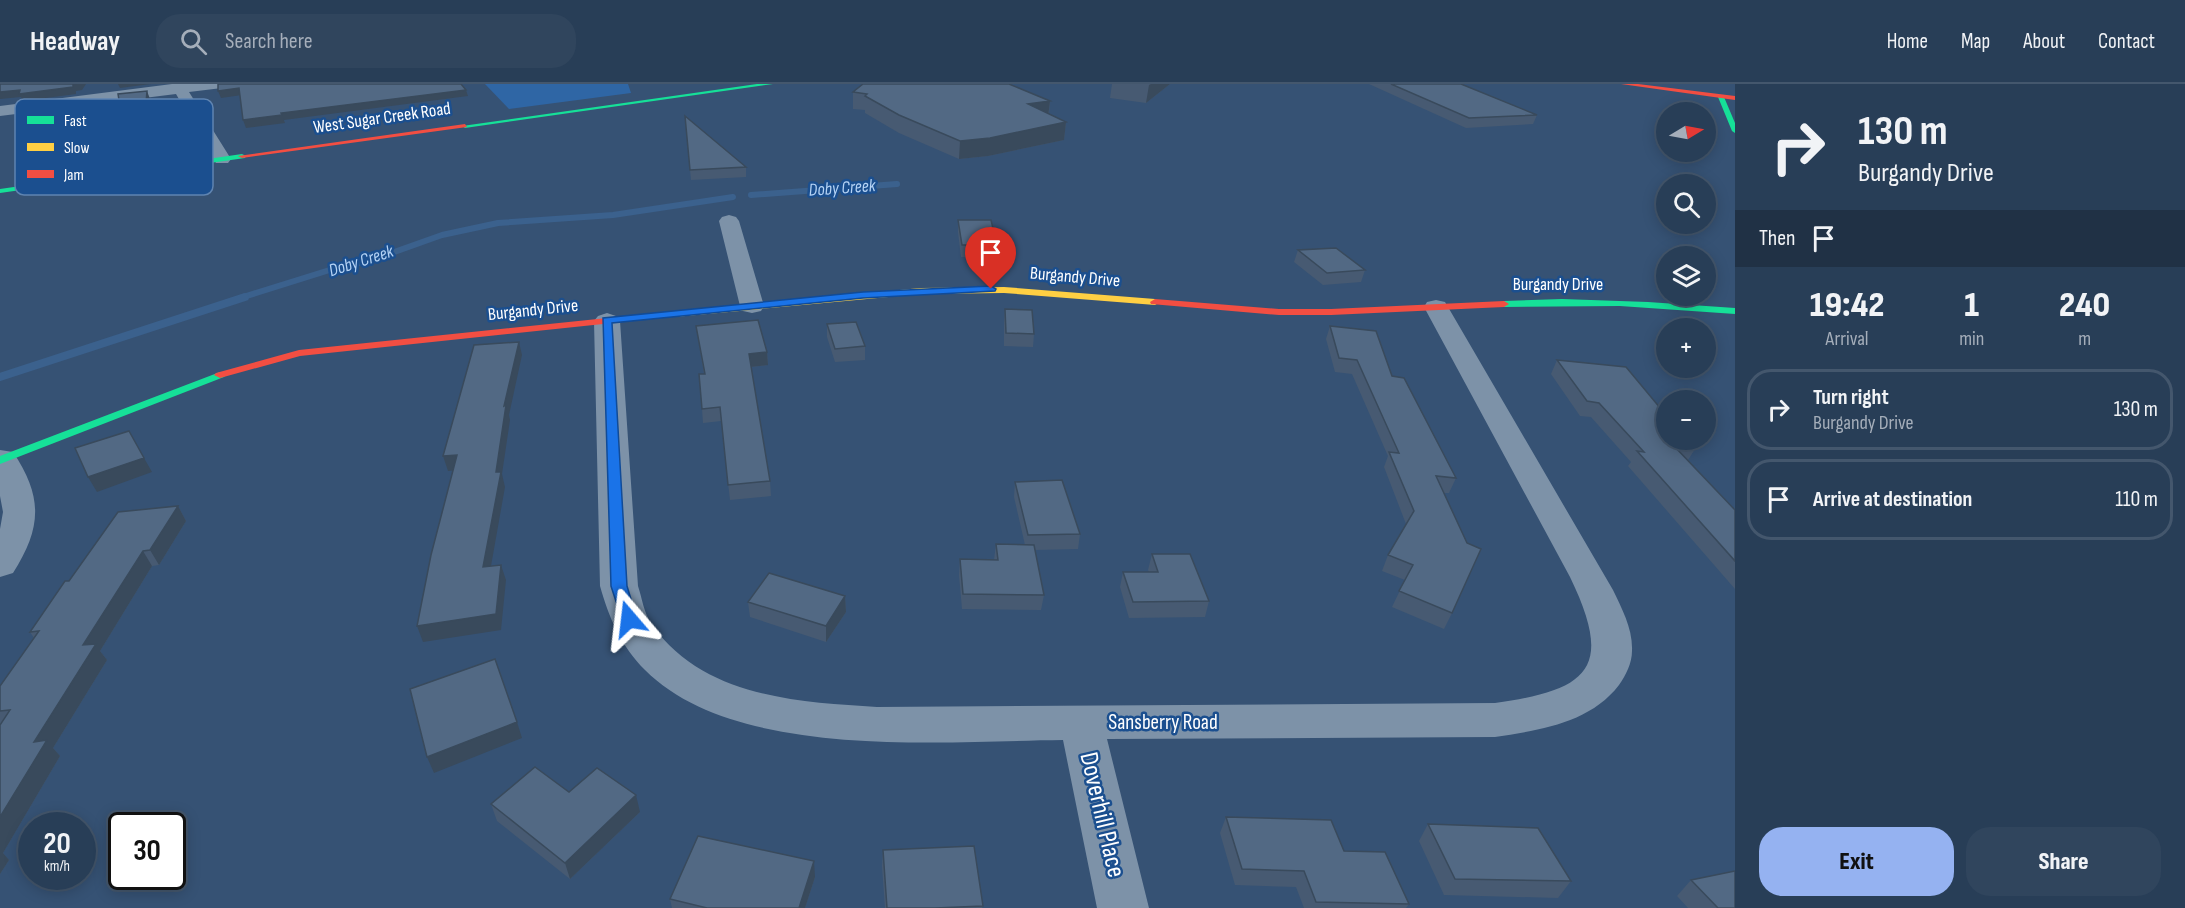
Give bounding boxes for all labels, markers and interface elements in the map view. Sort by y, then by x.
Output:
search box [156,14,576,68]
text: Headway [30,25,120,58]
icon: search [177,25,210,58]
text: Search here [225,28,312,55]
text: Home [1887,29,1928,54]
text: Map [1961,29,1990,54]
text: About [2023,29,2065,54]
text: Contact [2098,29,2155,54]
street label: West Sugar Creek Road [312,98,452,138]
legend [15,99,213,195]
north arrow [1656,102,1716,162]
map controls [1656,102,1716,450]
text: 130 m [1858,106,1948,157]
icon: right [1759,108,1837,186]
text: Fast [64,112,87,131]
text: Slow [64,139,89,158]
text: Burgandy Drive [1858,157,1994,189]
text: Jam [63,166,84,185]
button: search [1656,174,1716,234]
water label: Doby Creek [808,175,877,201]
icon: arrive [1807,222,1840,255]
text: Then [1759,225,1795,252]
pin [965,227,1016,289]
icon: arrive [974,236,1007,269]
water label: Doby Creek [326,240,397,281]
button: layers [1656,246,1716,306]
street label: Burgandy Drive [1029,263,1121,291]
street label: Burgandy Drive [1513,274,1603,295]
text: 19:42 [1810,284,1884,327]
text: 1 [1964,284,1979,327]
text: 240 [2059,284,2110,327]
street label: Burgandy Drive [487,295,579,325]
button: + [1656,318,1716,378]
text: Arrival [1826,327,1869,351]
text: min [1959,327,1984,351]
text: m [2078,327,2091,351]
text: Turn right [1813,384,1889,411]
button: − [1656,390,1716,450]
icon: right [1762,393,1795,426]
text: 130 m [2114,396,2158,423]
text: Burgandy Drive [1813,411,1914,435]
icon: arrive [1762,483,1795,516]
text: Arrive at destination [1813,486,1972,513]
text: 110 m [2115,486,2158,513]
position arrow [597,587,661,651]
street label: Sansberry Road [1108,710,1218,735]
street label: Doverhill Place [1073,749,1131,881]
speed limit sign: 30 [108,812,186,890]
text: 20 [43,826,71,862]
button: Exit [1759,827,1954,896]
button: Share [1966,827,2161,896]
text: km/h [44,857,70,876]

